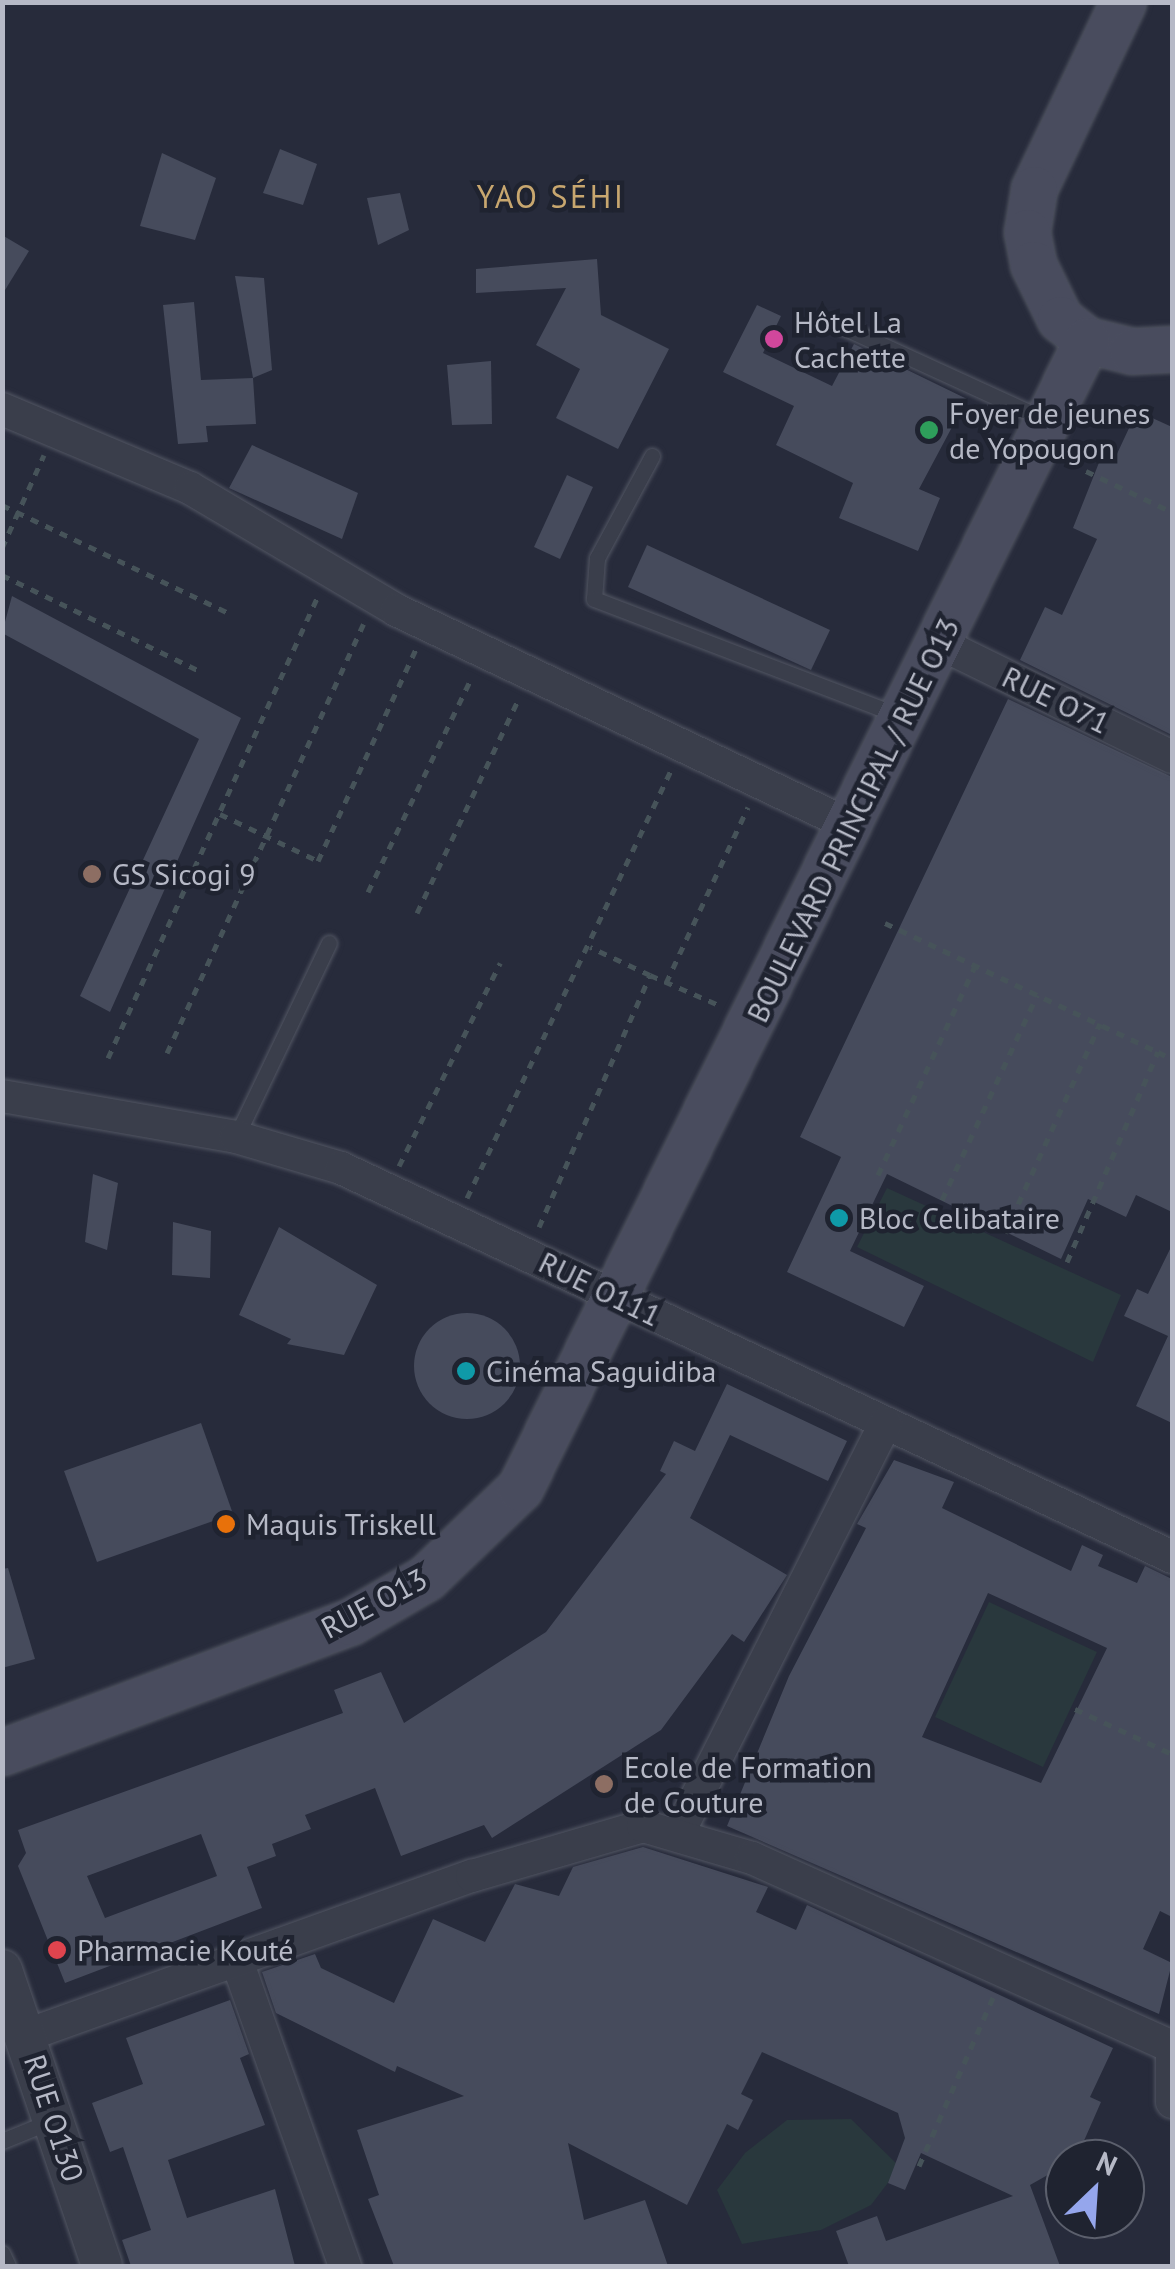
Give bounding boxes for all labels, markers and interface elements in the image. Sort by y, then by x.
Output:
district label: YAO SÉHI [477,177,625,215]
place label: Hôtel La Cachette [794,304,906,374]
marker: Hôtel La Cachette [763,328,785,350]
place label: Foyer de jeunes de Yopougon [949,395,1150,466]
marker: Foyer de jeunes de Yopougon [918,419,940,441]
street label: BOULEVARD PRINCIPAL / RUE O13 [739,611,967,1029]
street label: RUE O71 [997,659,1115,741]
place label: GS Sicogi 9 [112,856,256,892]
marker: GS Sicogi 9 [81,863,103,885]
place label: Bloc Celibataire [859,1200,1061,1236]
marker: Bloc Celibataire [828,1207,850,1229]
street label: RUE O111 [533,1244,667,1334]
place label: Cinéma Saguidiba [486,1353,716,1389]
marker: Cinéma Saguidiba [455,1360,477,1382]
place label: Maquis Triskell [246,1506,437,1542]
marker: Maquis Triskell [215,1513,237,1535]
street label: RUE O13 [315,1560,433,1646]
place label: Ecole de Formation de Couture [624,1749,872,1820]
marker: Ecole de Formation de Couture [593,1773,615,1795]
place label: Pharmacie Kouté [77,1932,294,1968]
marker: Pharmacie Kouté [46,1939,68,1961]
street label: RUE O130 [17,2050,91,2186]
north arrow [1045,2139,1145,2239]
text: N [1091,2143,1123,2184]

